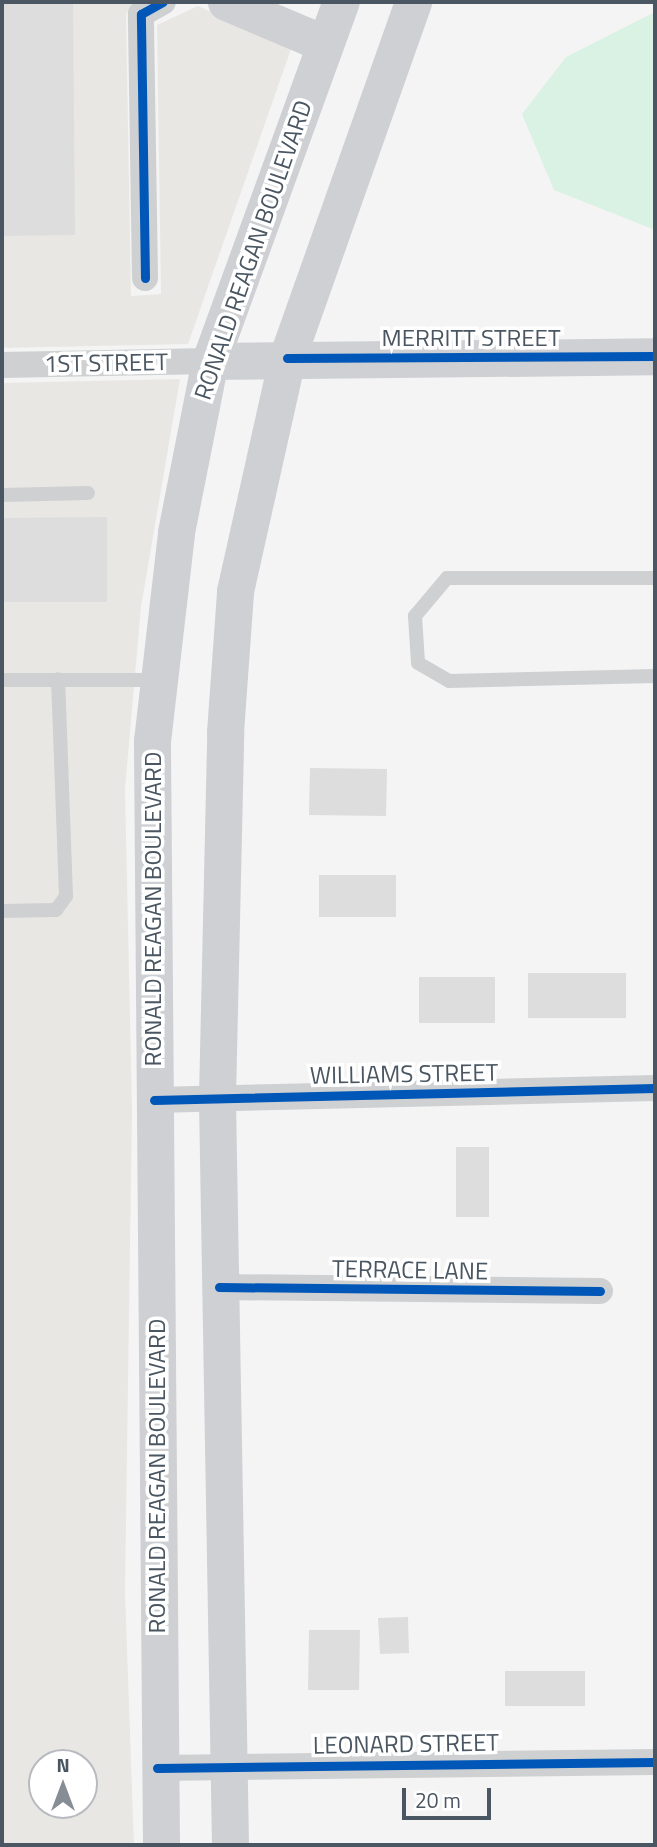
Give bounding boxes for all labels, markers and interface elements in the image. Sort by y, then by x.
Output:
street label: RONALD REAGAN BOULEVARD [188,96,318,404]
street label: MERRITT STREET [381,324,561,352]
street label: 1ST STREET [44,348,168,378]
street label: RONALD REAGAN BOULEVARD [139,752,167,1066]
street label: WILLIAMS STREET [310,1058,498,1090]
street label: TERRACE LANE [332,1254,488,1286]
street label: RONALD REAGAN BOULEVARD [143,1319,171,1633]
street label: LEONARD STREET [313,1728,499,1760]
north arrow [28,1749,98,1819]
text: N [56,1750,70,1779]
scale bar [405,1773,494,1817]
text: 20 m [415,1784,461,1816]

